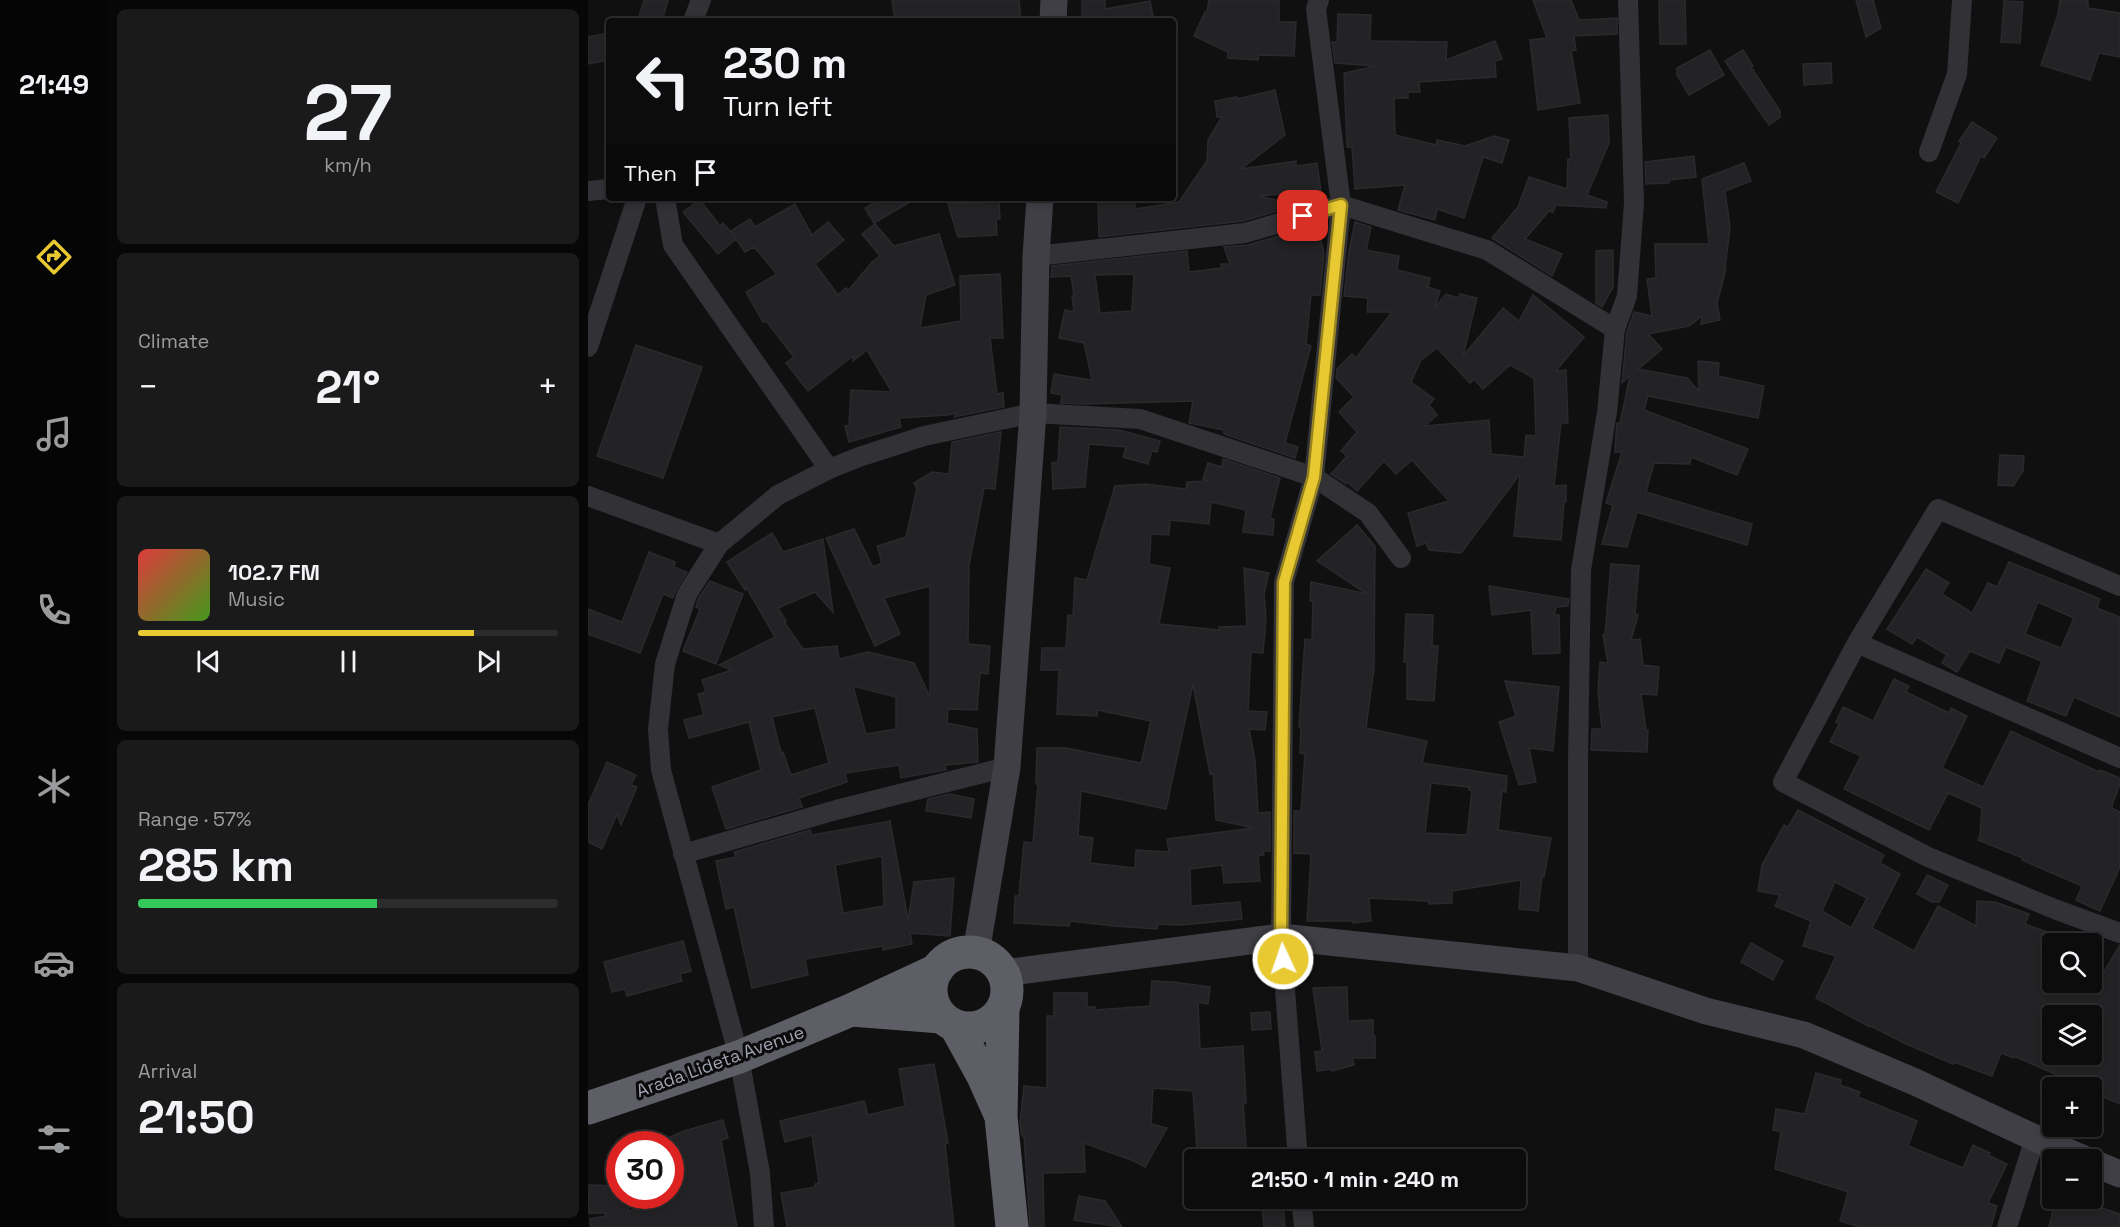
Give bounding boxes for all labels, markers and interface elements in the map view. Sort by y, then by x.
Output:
text: 230 m [723,37,847,90]
icon: left [624,42,702,120]
text: 27 [304,63,392,163]
text: 21:49 [19,67,89,102]
text: Turn left [723,89,833,124]
text: km/h [324,152,372,178]
icon: arrive [689,156,722,189]
text: Then [624,159,677,187]
pin [1277,190,1328,241]
icon: arrive [1286,199,1319,232]
icon: directions [33,236,75,278]
text: Climate [138,328,209,354]
text: 21° [316,359,380,416]
text: − [138,366,158,408]
text: + [538,366,558,408]
icon: music [33,413,75,455]
text: 102.7 FM [228,558,320,586]
text: Music [228,586,285,612]
icon: phone [33,589,75,631]
icon: previous [192,645,225,678]
icon: pause [332,645,365,678]
icon: next [472,645,505,678]
icon: climate [33,765,75,807]
text: Range · 57% [138,806,252,832]
text: 285 km [138,837,294,894]
position arrow [1251,927,1315,991]
map controls [2042,933,2102,1209]
button: search [2042,933,2102,993]
icon: car [33,942,75,984]
button: layers [2042,1005,2102,1065]
street label: Arada Lideta Avenue [633,1020,807,1102]
text: Arrival [138,1058,197,1084]
button: + [2042,1077,2102,1137]
text: 21:50 [138,1089,255,1146]
icon: filters [33,1118,75,1160]
speed limit sign: 30 [606,1131,684,1209]
button: − [2042,1149,2102,1209]
text: 21:50 · 1 min · 240 m [1251,1165,1459,1193]

